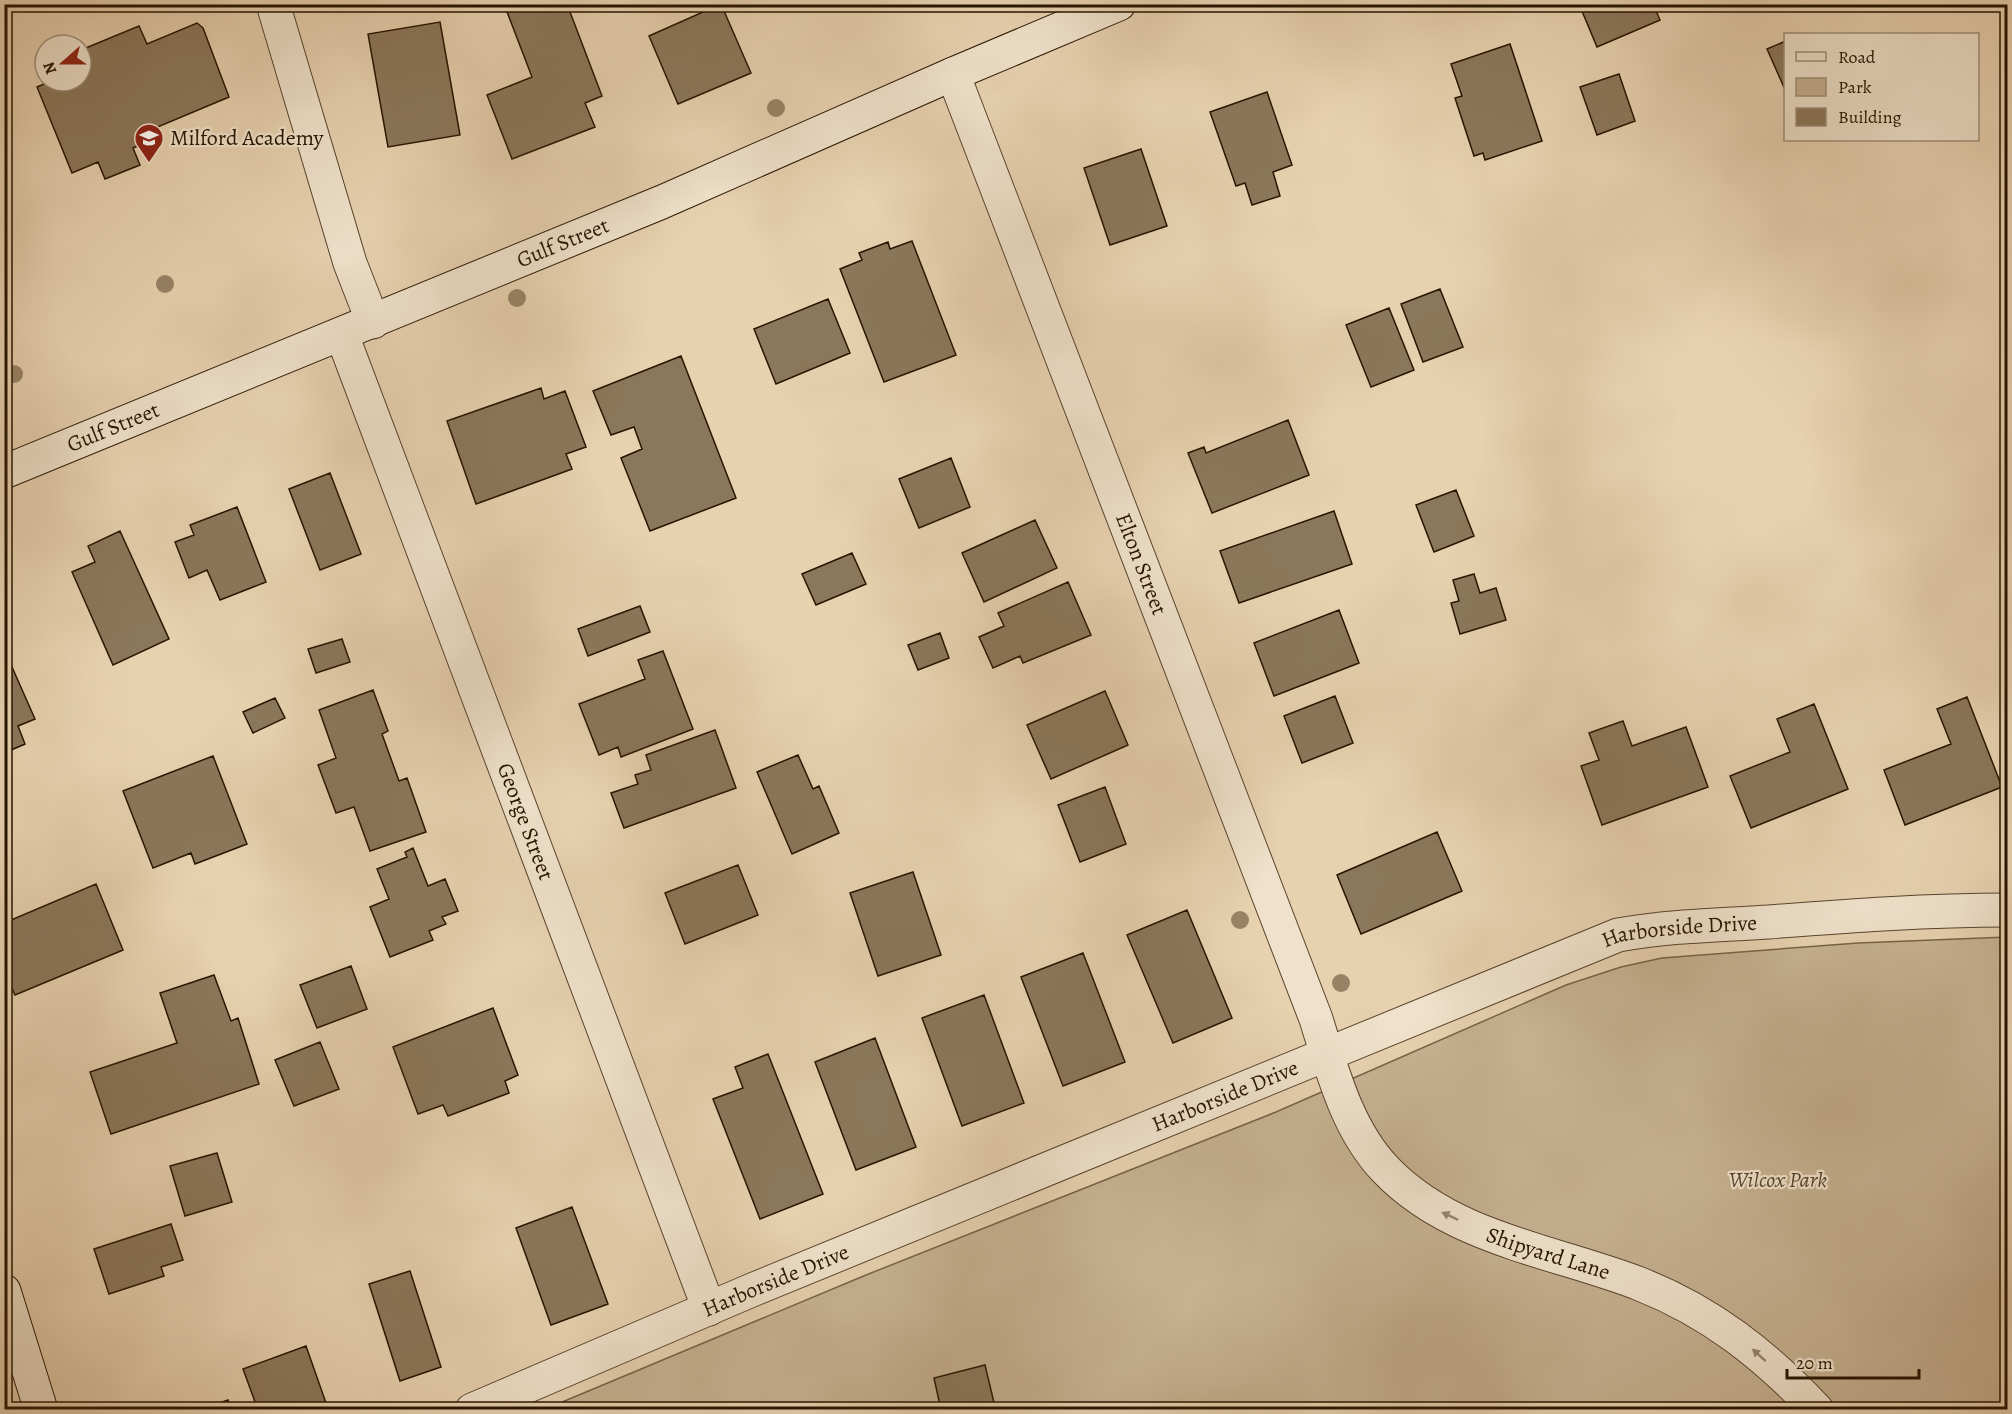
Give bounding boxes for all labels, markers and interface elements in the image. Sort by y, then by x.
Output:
north arrow [33,33,93,93]
legend [1784,33,1979,141]
text: Road [1838,45,1876,69]
text: N [37,58,62,77]
text: Park [1838,75,1872,99]
text: Building [1838,105,1902,129]
school or university icon: Milford Academy [133,122,165,164]
place label: Milford Academy [170,123,324,153]
street label: Gulf Street [512,210,613,275]
street label: Gulf Street [62,395,164,460]
street label: Elton Street [1108,509,1174,619]
street label: George Street [490,759,561,884]
street label: Harborside Drive [1597,908,1758,955]
street label: Harborside Drive [1147,1053,1303,1140]
park label: Wilcox Park [1729,1165,1827,1195]
one-way arrow [1441,1211,1458,1220]
street label: Shipyard Lane [1482,1220,1614,1287]
street label: Harborside Drive [698,1237,853,1325]
scale bar [1787,1342,1919,1380]
one-way arrow [1752,1349,1767,1362]
text: 20 m [1796,1351,1833,1375]

